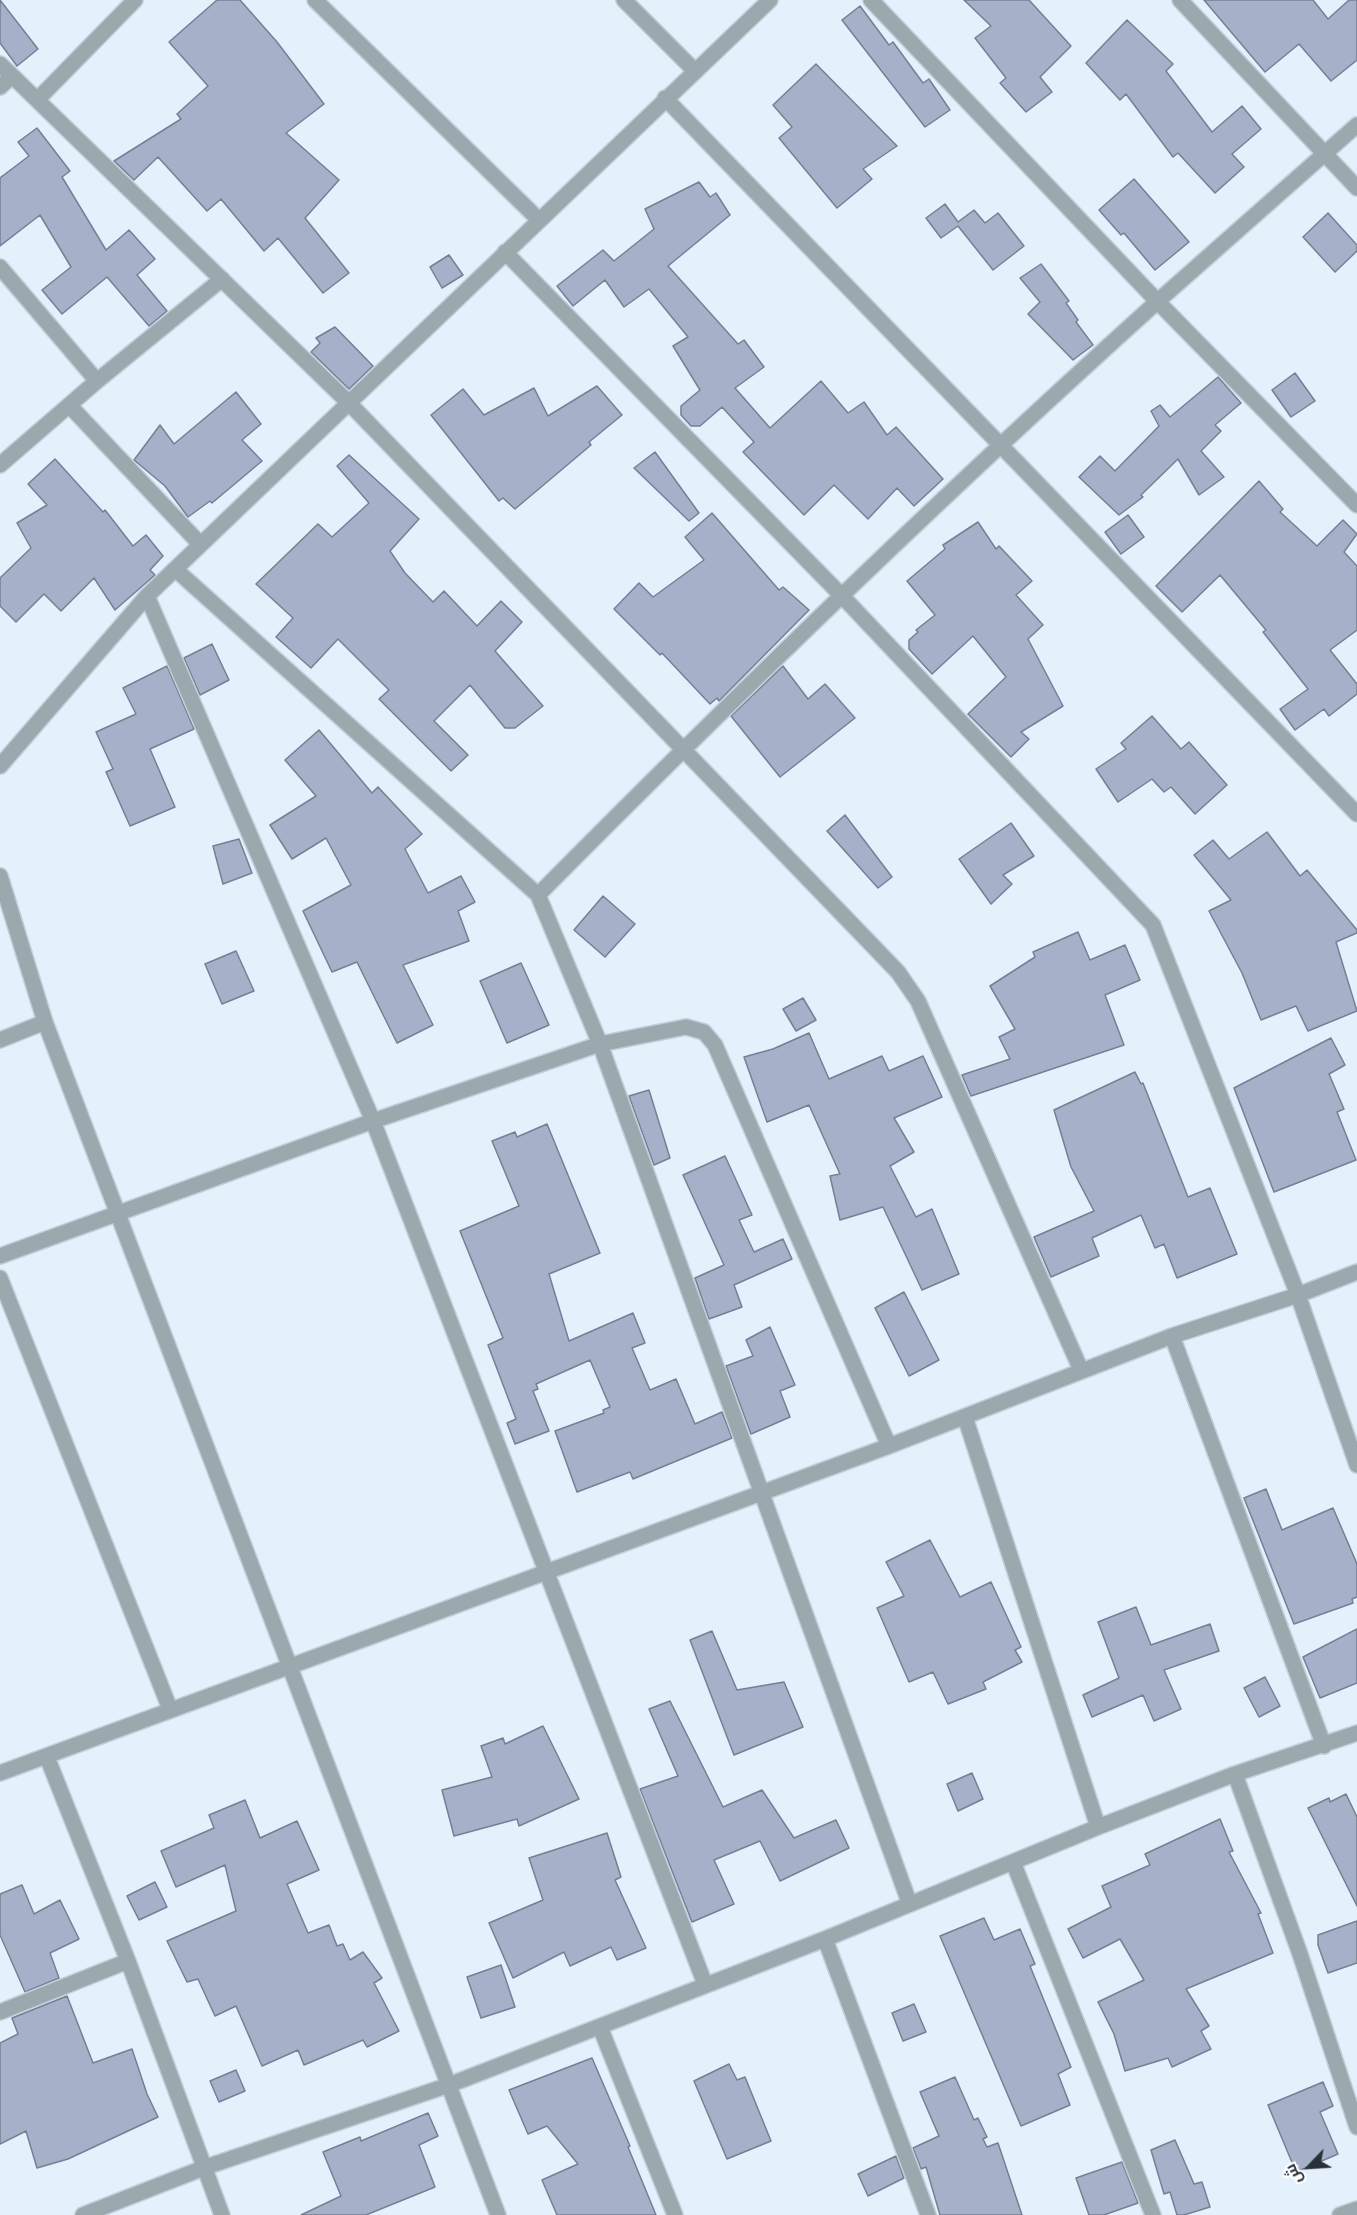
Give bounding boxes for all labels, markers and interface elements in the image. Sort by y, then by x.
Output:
north arrow [1279,2137,1339,2197]
text: ش [1279,2161,1305,2188]

